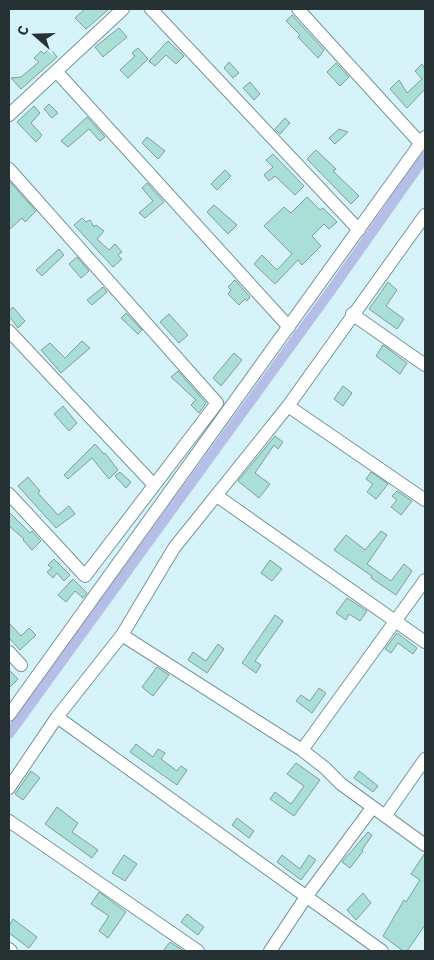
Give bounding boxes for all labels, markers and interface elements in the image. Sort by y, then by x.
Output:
north arrow [10,10,60,60]
text: С [13,23,33,38]

